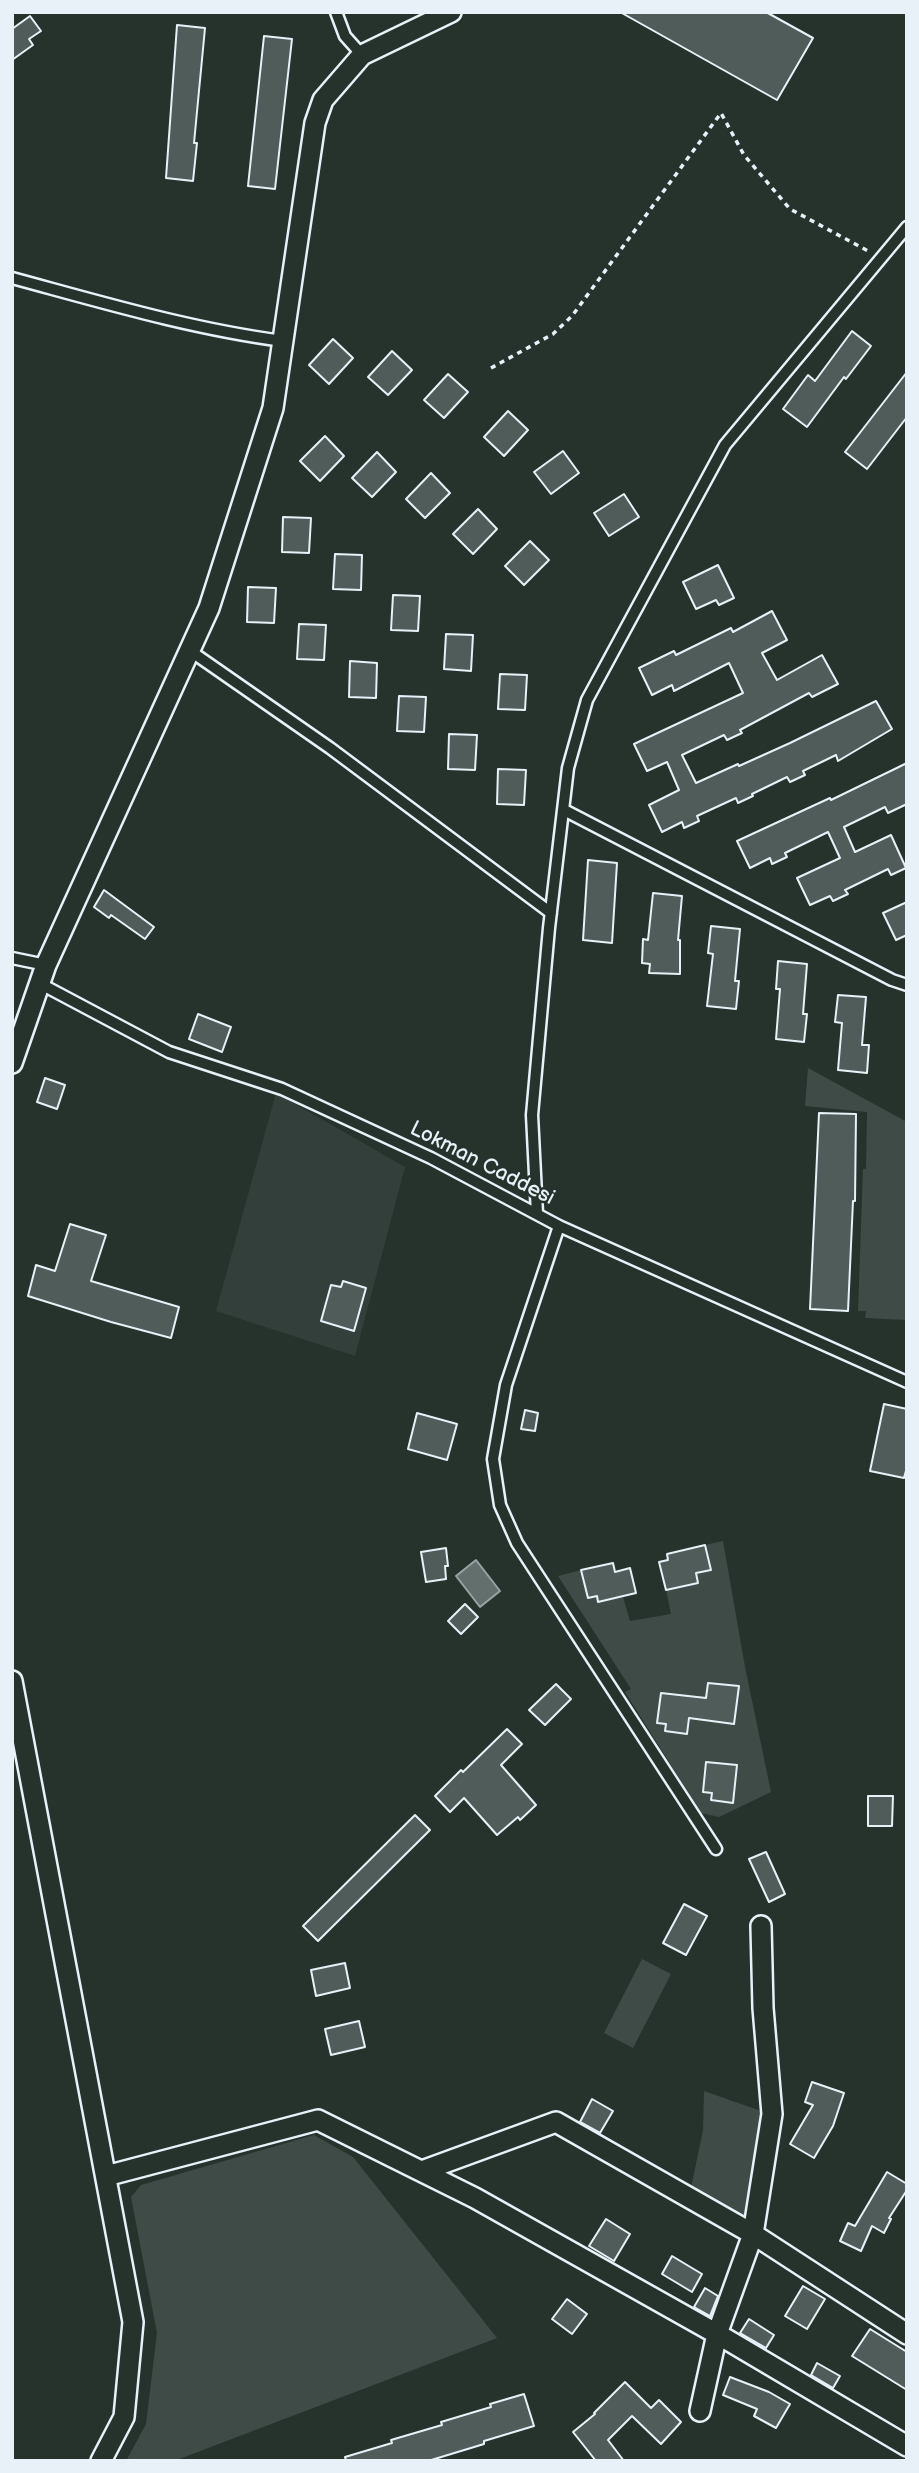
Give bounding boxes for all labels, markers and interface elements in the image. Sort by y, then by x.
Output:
street label: Lokman Caddesi [405,1117,559,1211]

